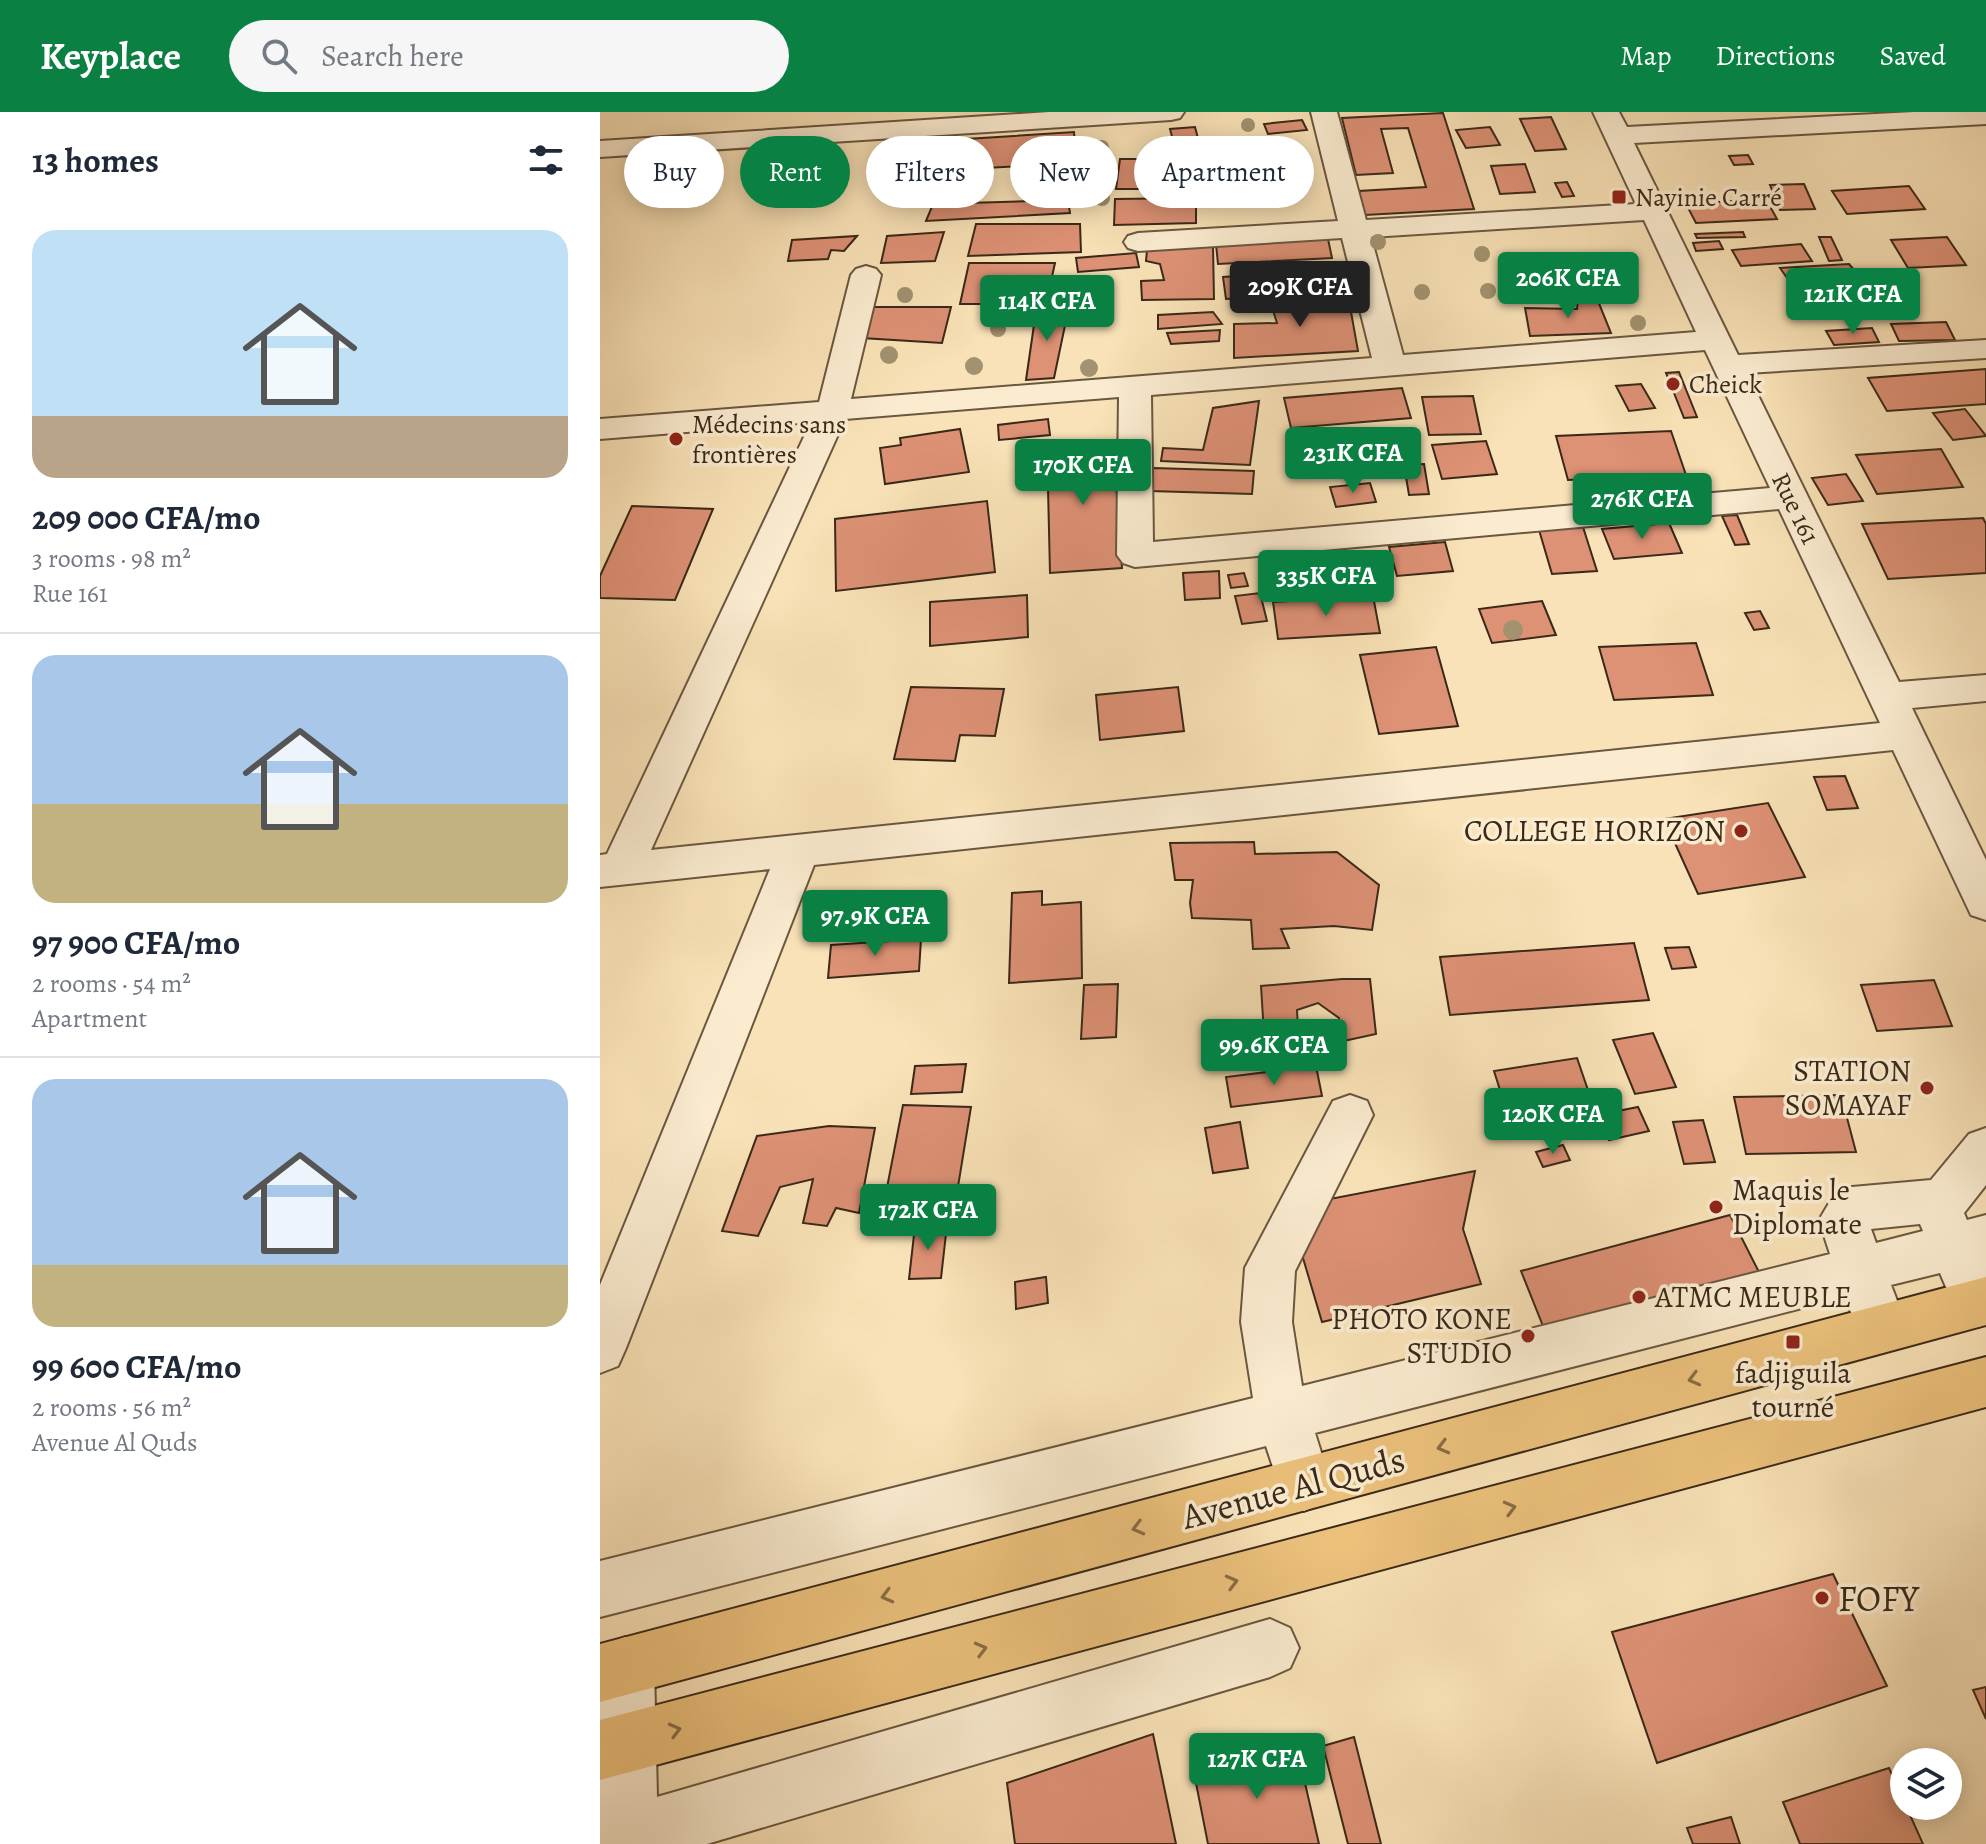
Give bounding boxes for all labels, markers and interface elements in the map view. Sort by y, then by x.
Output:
search box [229,20,789,92]
text: Keyplace [40,30,181,82]
icon: search [257,34,301,78]
text: Search here [321,36,464,76]
text: Map [1620,37,1671,75]
text: Directions [1715,37,1836,75]
text: Saved [1880,37,1946,75]
chip: Buy [624,136,724,208]
chip: Rent [740,136,850,208]
chip: Filters [866,136,994,208]
chip: New [1010,136,1118,208]
chip: Apartment [1134,136,1314,208]
text: 13 homes [32,137,159,184]
icon: filters [524,138,568,182]
place label: Nayinie Carré [1635,180,1782,215]
marker: Nayinie Carré [1610,188,1628,206]
pin: 206K CFA [1485,252,1651,320]
text: 206K CFA [1516,260,1620,295]
pin: 209K CFA [1217,261,1383,329]
pin: 121K CFA [1770,268,1936,336]
text: 209K CFA [1248,269,1352,304]
pin: 114K CFA [964,275,1130,343]
text: 121K CFA [1804,276,1902,311]
icon: home [228,282,372,426]
text: 114K CFA [998,283,1096,318]
place label: Cheick [1689,367,1762,402]
marker: Cheick [1664,375,1682,393]
place label: Médecins sans frontières [692,407,846,472]
pin: 231K CFA [1270,427,1436,495]
marker: Médecins sans frontières [667,430,685,448]
text: 231K CFA [1303,435,1403,470]
pin: 170K CFA [1000,439,1166,507]
text: 170K CFA [1033,447,1133,482]
street label: Rue 161 [1763,466,1828,550]
pin: 276K CFA [1559,473,1725,541]
text: 276K CFA [1591,481,1693,516]
text: 209 000 CFA/mo [32,494,261,541]
text: 3 rooms · 98 m² [32,541,191,576]
pin: 335K CFA [1243,550,1409,618]
text: 335K CFA [1276,558,1376,593]
text: Rue 161 [32,576,108,611]
icon: home [228,707,372,851]
place label: COLLEGE HORIZON [1464,811,1725,851]
marker: COLLEGE HORIZON [1732,822,1750,840]
pin: 97.9K CFA [783,890,967,958]
text: 97.9K CFA [820,898,930,933]
text: 97 900 CFA/mo [32,919,240,966]
text: 2 rooms · 54 m² [32,966,191,1001]
text: Apartment [32,1001,147,1036]
pin: 99.6K CFA [1182,1019,1366,1087]
text: 99.6K CFA [1219,1027,1329,1062]
place label: STATION SOMAYAF [1785,1051,1911,1125]
marker: STATION SOMAYAF [1918,1079,1936,1097]
pin: 120K CFA [1470,1088,1636,1156]
text: 120K CFA [1502,1096,1604,1131]
icon: home [228,1131,372,1275]
place label: Maquis le Diplomate [1732,1170,1862,1244]
pin: 172K CFA [845,1184,1011,1252]
text: 172K CFA [878,1192,978,1227]
marker: Maquis le Diplomate [1707,1198,1725,1216]
place label: ATMC MEUBLE [1654,1277,1852,1317]
marker: ATMC MEUBLE [1630,1288,1648,1306]
place label: PHOTO KONE STUDIO [1331,1299,1512,1373]
marker: PHOTO KONE STUDIO [1519,1327,1537,1345]
marker: fadjiguila tourné [1784,1333,1802,1351]
text: 99 600 CFA/mo [32,1343,242,1390]
place label: fadjiguila tourné [1735,1353,1851,1427]
one-way arrow [1688,1370,1702,1387]
text: 2 rooms · 56 m² [32,1390,191,1425]
text: Avenue Al Quds [32,1425,197,1460]
street label: Avenue Al Quds [1175,1434,1410,1541]
one-way arrow [1437,1437,1451,1454]
one-way arrow [1503,1501,1517,1518]
one-way arrow [1131,1519,1145,1536]
place label: FOFY [1838,1574,1920,1623]
one-way arrow [1225,1575,1238,1592]
one-way arrow [880,1586,894,1603]
marker: FOFY [1813,1589,1831,1607]
one-way arrow [973,1641,987,1658]
one-way arrow [668,1723,682,1739]
pin: 127K CFA [1174,1733,1340,1801]
text: 127K CFA [1207,1741,1307,1776]
map controls [1890,1748,1962,1820]
button: layers [1890,1748,1962,1820]

